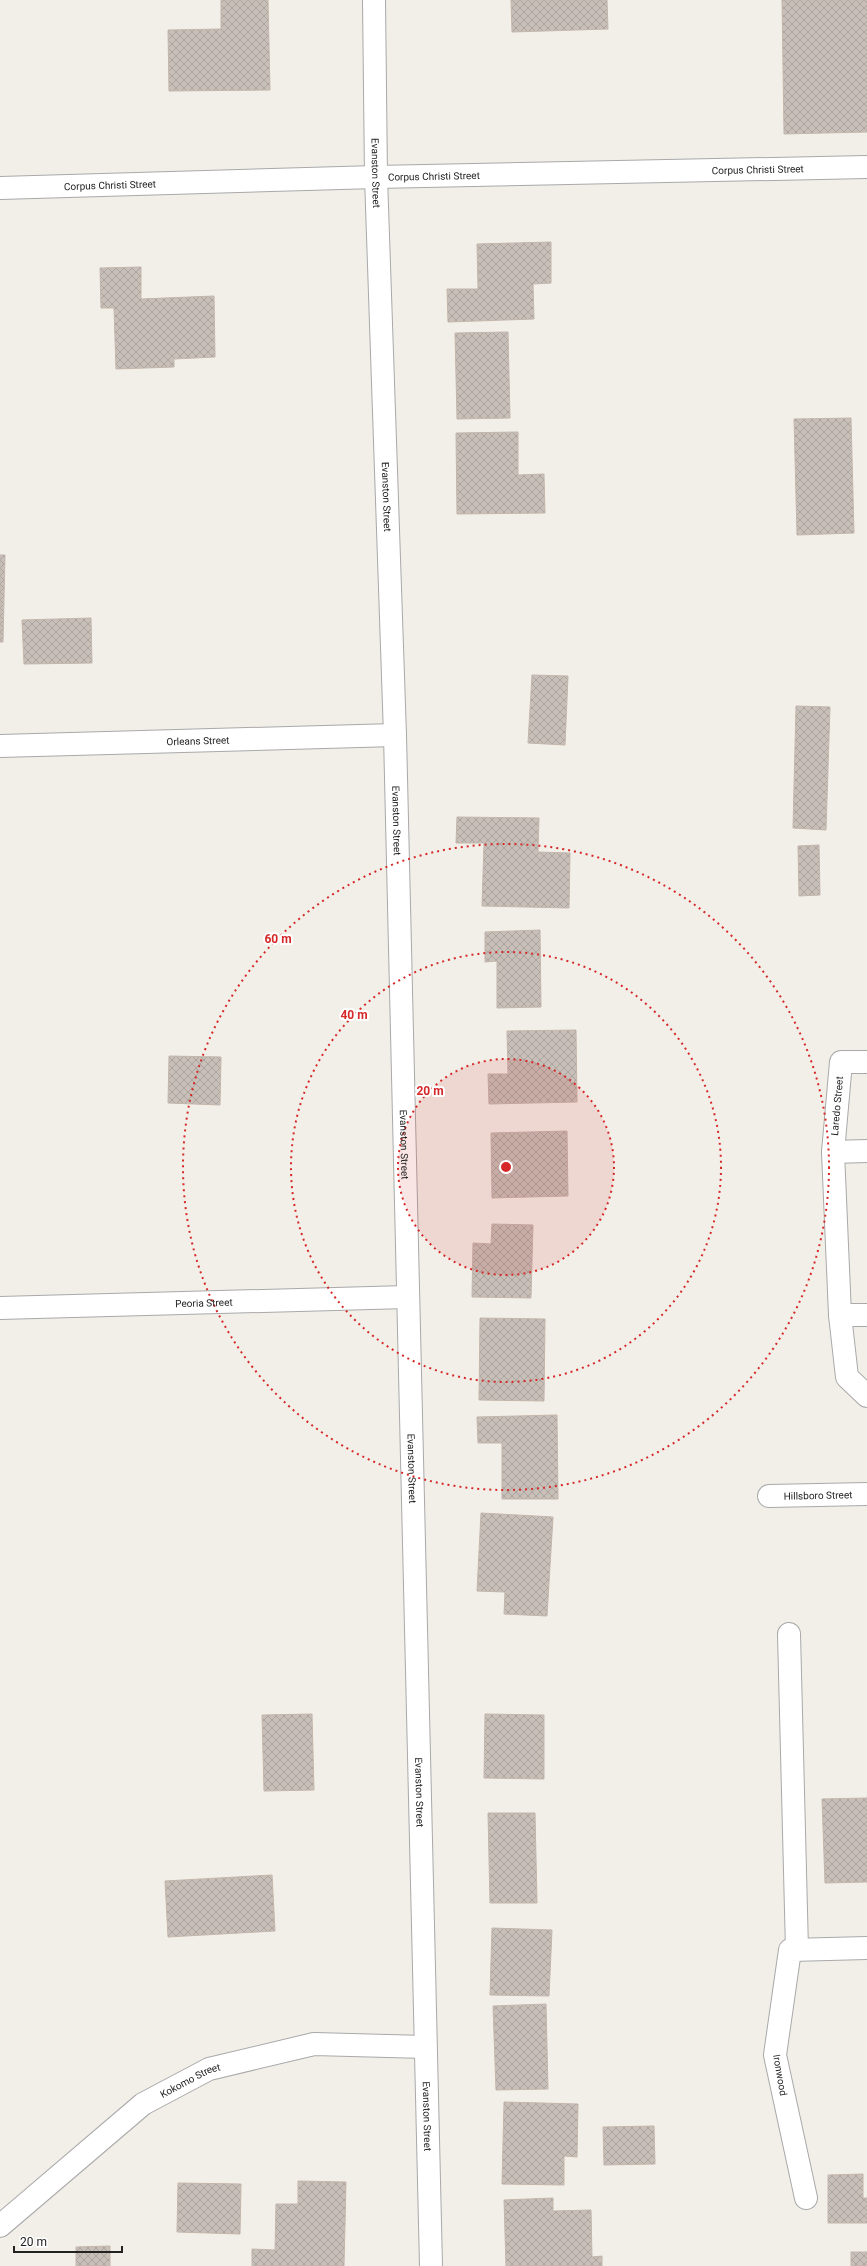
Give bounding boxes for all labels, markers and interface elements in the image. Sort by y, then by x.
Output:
street label: Evanston Street [370,138,383,208]
street label: Corpus Christi Street [712,163,804,176]
street label: Corpus Christi Street [388,169,480,182]
street label: Corpus Christi Street [64,178,156,192]
street label: Evanston Street [380,462,394,532]
street label: Orleans Street [166,734,230,747]
street label: Evanston Street [391,786,403,856]
text: 60 m [264,932,292,946]
text: 40 m [340,1008,368,1022]
street label: Laredo Street [829,1076,845,1136]
text: 20 m [416,1084,444,1098]
street label: Evanston Street [398,1110,411,1180]
centre of rings [499,1160,513,1174]
street label: Peoria Street [175,1296,233,1309]
street label: Evanston Street [406,1433,419,1503]
street label: Hillsboro Street [783,1489,853,1501]
street label: Evanston Street [414,1757,426,1827]
street label: Ironwood [771,2053,789,2097]
street label: Kokomo Street [158,2061,221,2099]
street label: Evanston Street [421,2081,434,2151]
scale bar [14,2228,122,2254]
text: 20 m [20,2235,47,2249]

